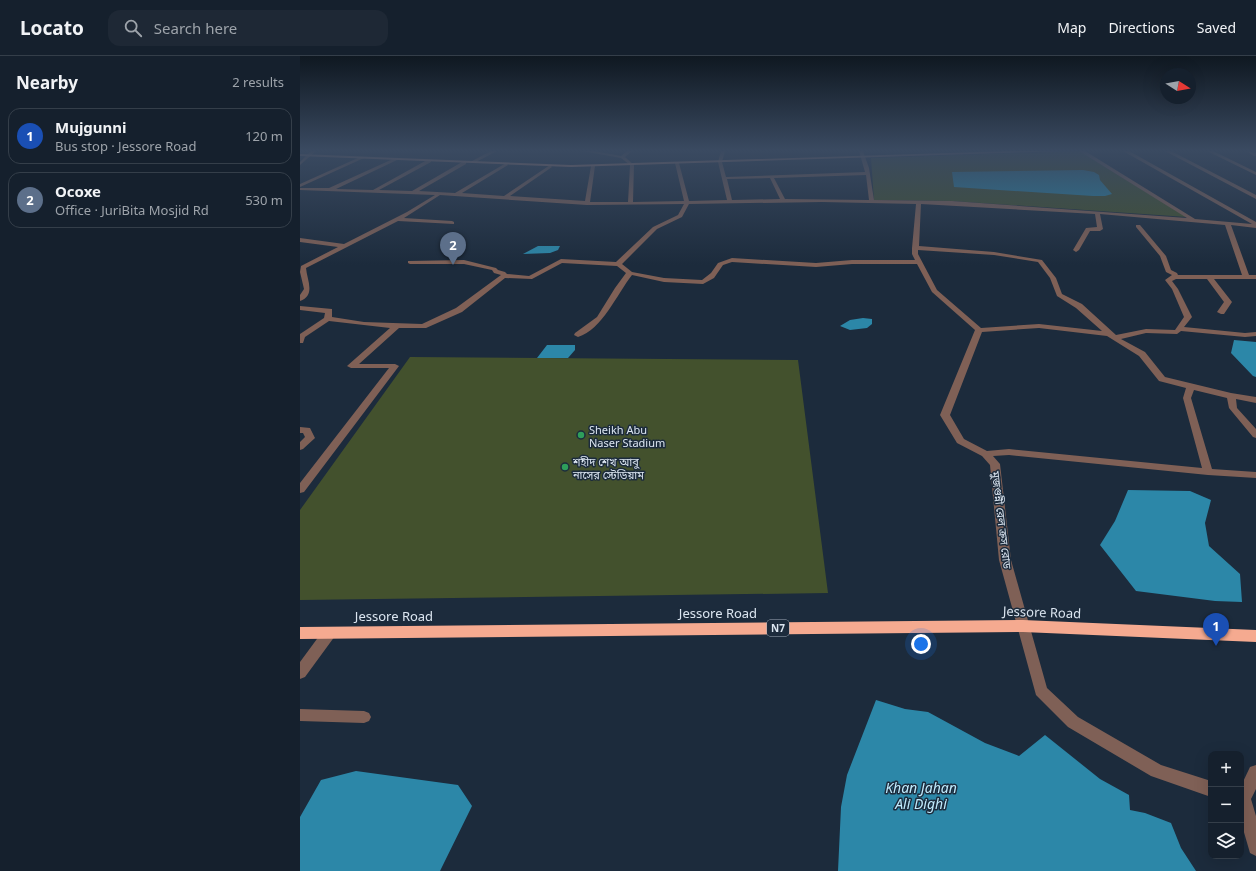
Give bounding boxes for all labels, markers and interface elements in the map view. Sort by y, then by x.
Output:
search box [108,10,388,46]
text: Locato [20,15,84,41]
icon: search [122,17,144,39]
text: Search here [154,18,237,38]
text: Map [1057,18,1086,37]
text: Directions [1108,18,1175,37]
text: Saved [1197,18,1236,37]
north arrow [1160,68,1196,104]
text: Nearby [16,71,78,94]
text: 2 results [232,73,284,91]
text: Mujgunni [55,117,127,137]
text: 1 [26,127,34,145]
text: 120 m [245,127,283,145]
text: Bus stop · Jessore Road [55,137,196,155]
text: Ocoxe [55,181,101,201]
text: 2 [26,191,34,209]
text: 530 m [245,191,283,209]
text: Office · JuriBita Mosjid Rd [55,201,209,219]
pin: 2 [440,232,466,265]
place label: Sheikh Abu Naser Stadium [589,422,665,450]
marker: Sheikh Abu Naser Stadium [576,430,586,440]
place label: শহীদ শেখ আবু নাসের স্টেডিয়াম [572,454,644,482]
marker: শহীদ শেখ আবু নাসের স্টেডিয়াম [560,462,570,472]
street label: মুজগুন্নী রেল ক্রস রোড [988,469,1015,570]
street label: Jessore Road [1001,602,1081,622]
street label: Jessore Road [677,604,757,622]
street label: Jessore Road [353,607,433,625]
pin: 1 [1203,613,1229,646]
road number: N7 [767,620,789,636]
your location [911,634,931,654]
map controls [1208,751,1244,859]
button: + [1208,751,1244,787]
water label: Khan Jahan Ali Dighi [885,778,957,813]
button: − [1208,787,1244,823]
button: layers [1208,823,1244,859]

